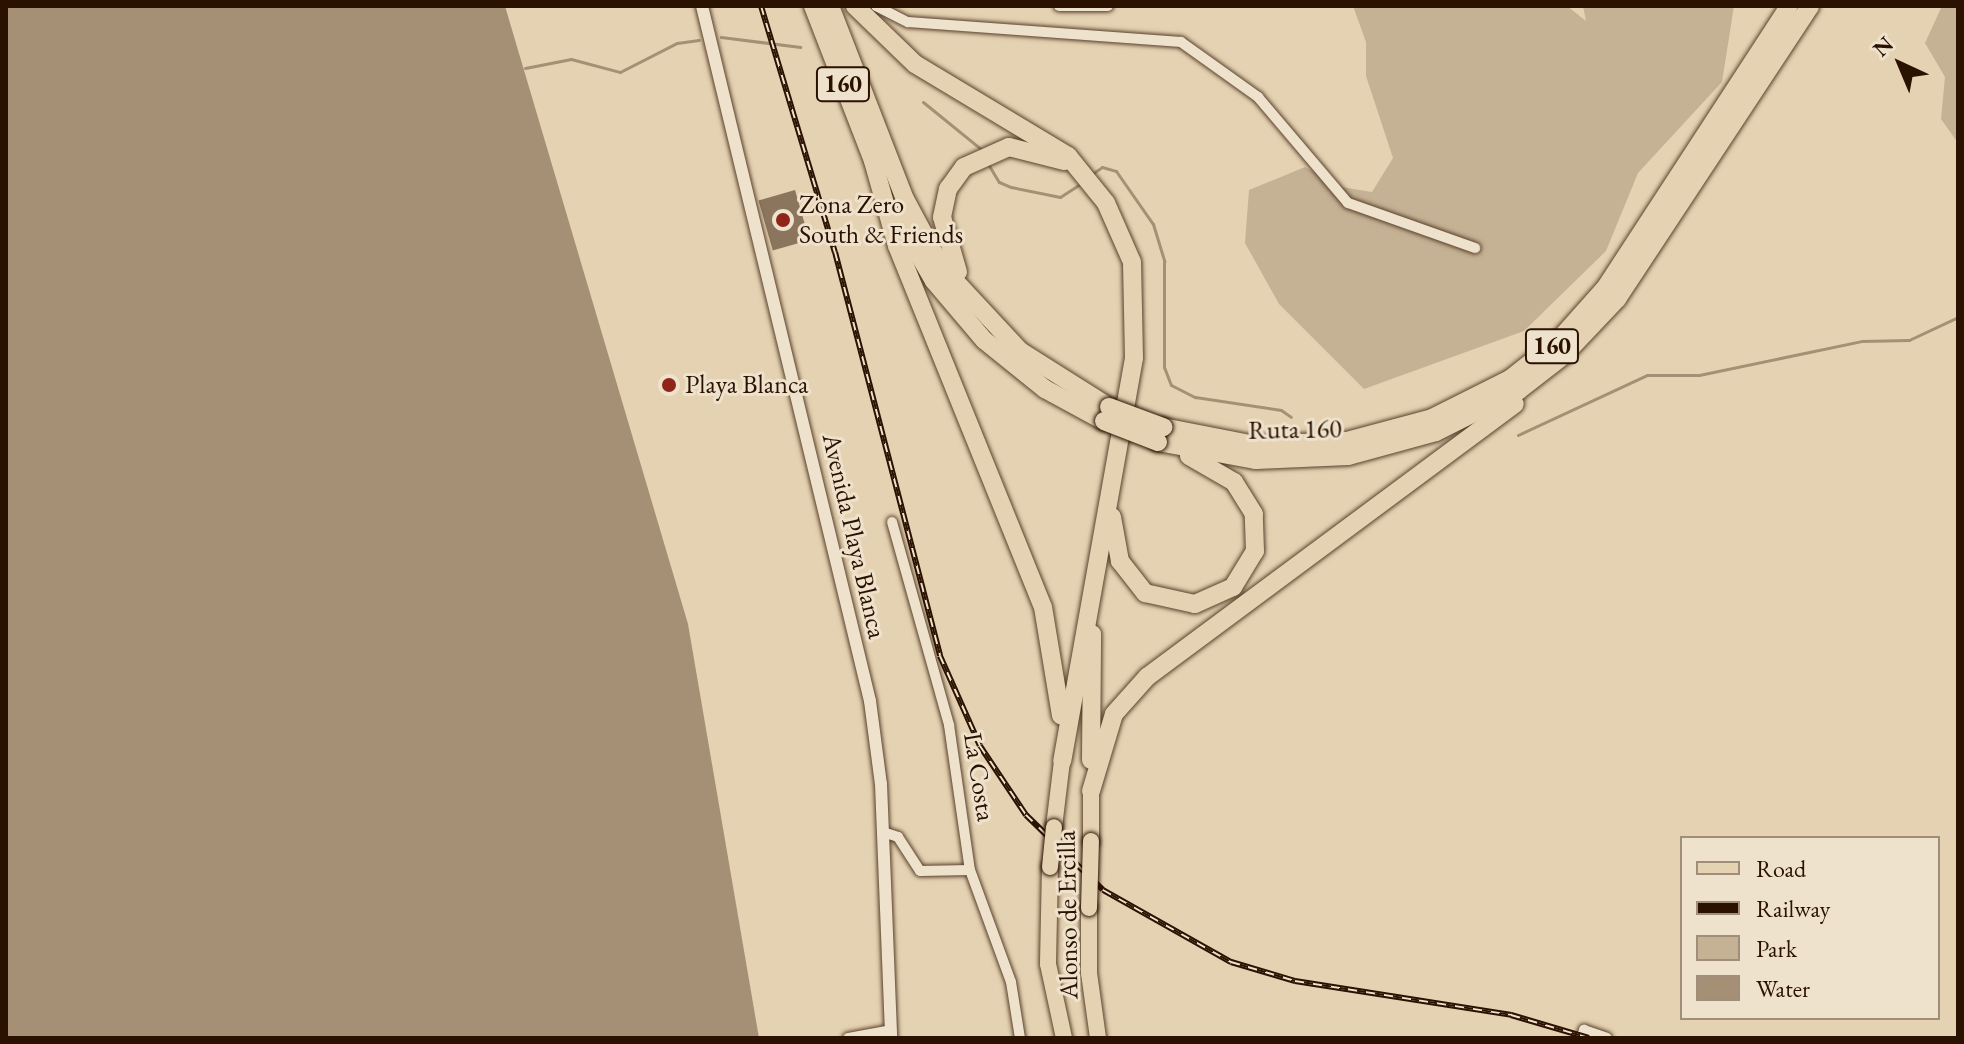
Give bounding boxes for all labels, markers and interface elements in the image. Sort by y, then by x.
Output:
north arrow [1860,24,1940,104]
text: N [1867,30,1899,63]
road number: 160 [815,64,871,104]
place label: Zona Zero South & Friends [799,189,963,250]
marker: Zona Zero South & Friends [774,211,792,229]
road number: 160 [1524,326,1580,366]
place label: Playa Blanca [685,369,808,401]
marker: Playa Blanca [660,376,678,394]
street label: Ruta 160 [1248,414,1342,446]
street label: Avenida Playa Blanca [815,431,893,641]
street label: La Costa [957,731,1001,823]
street label: Alonso de Ercilla [1051,830,1085,1000]
legend [1680,836,1940,1020]
text: Road [1756,853,1806,884]
text: Railway [1756,893,1830,924]
text: Park [1756,933,1797,964]
text: Water [1756,973,1810,1004]

